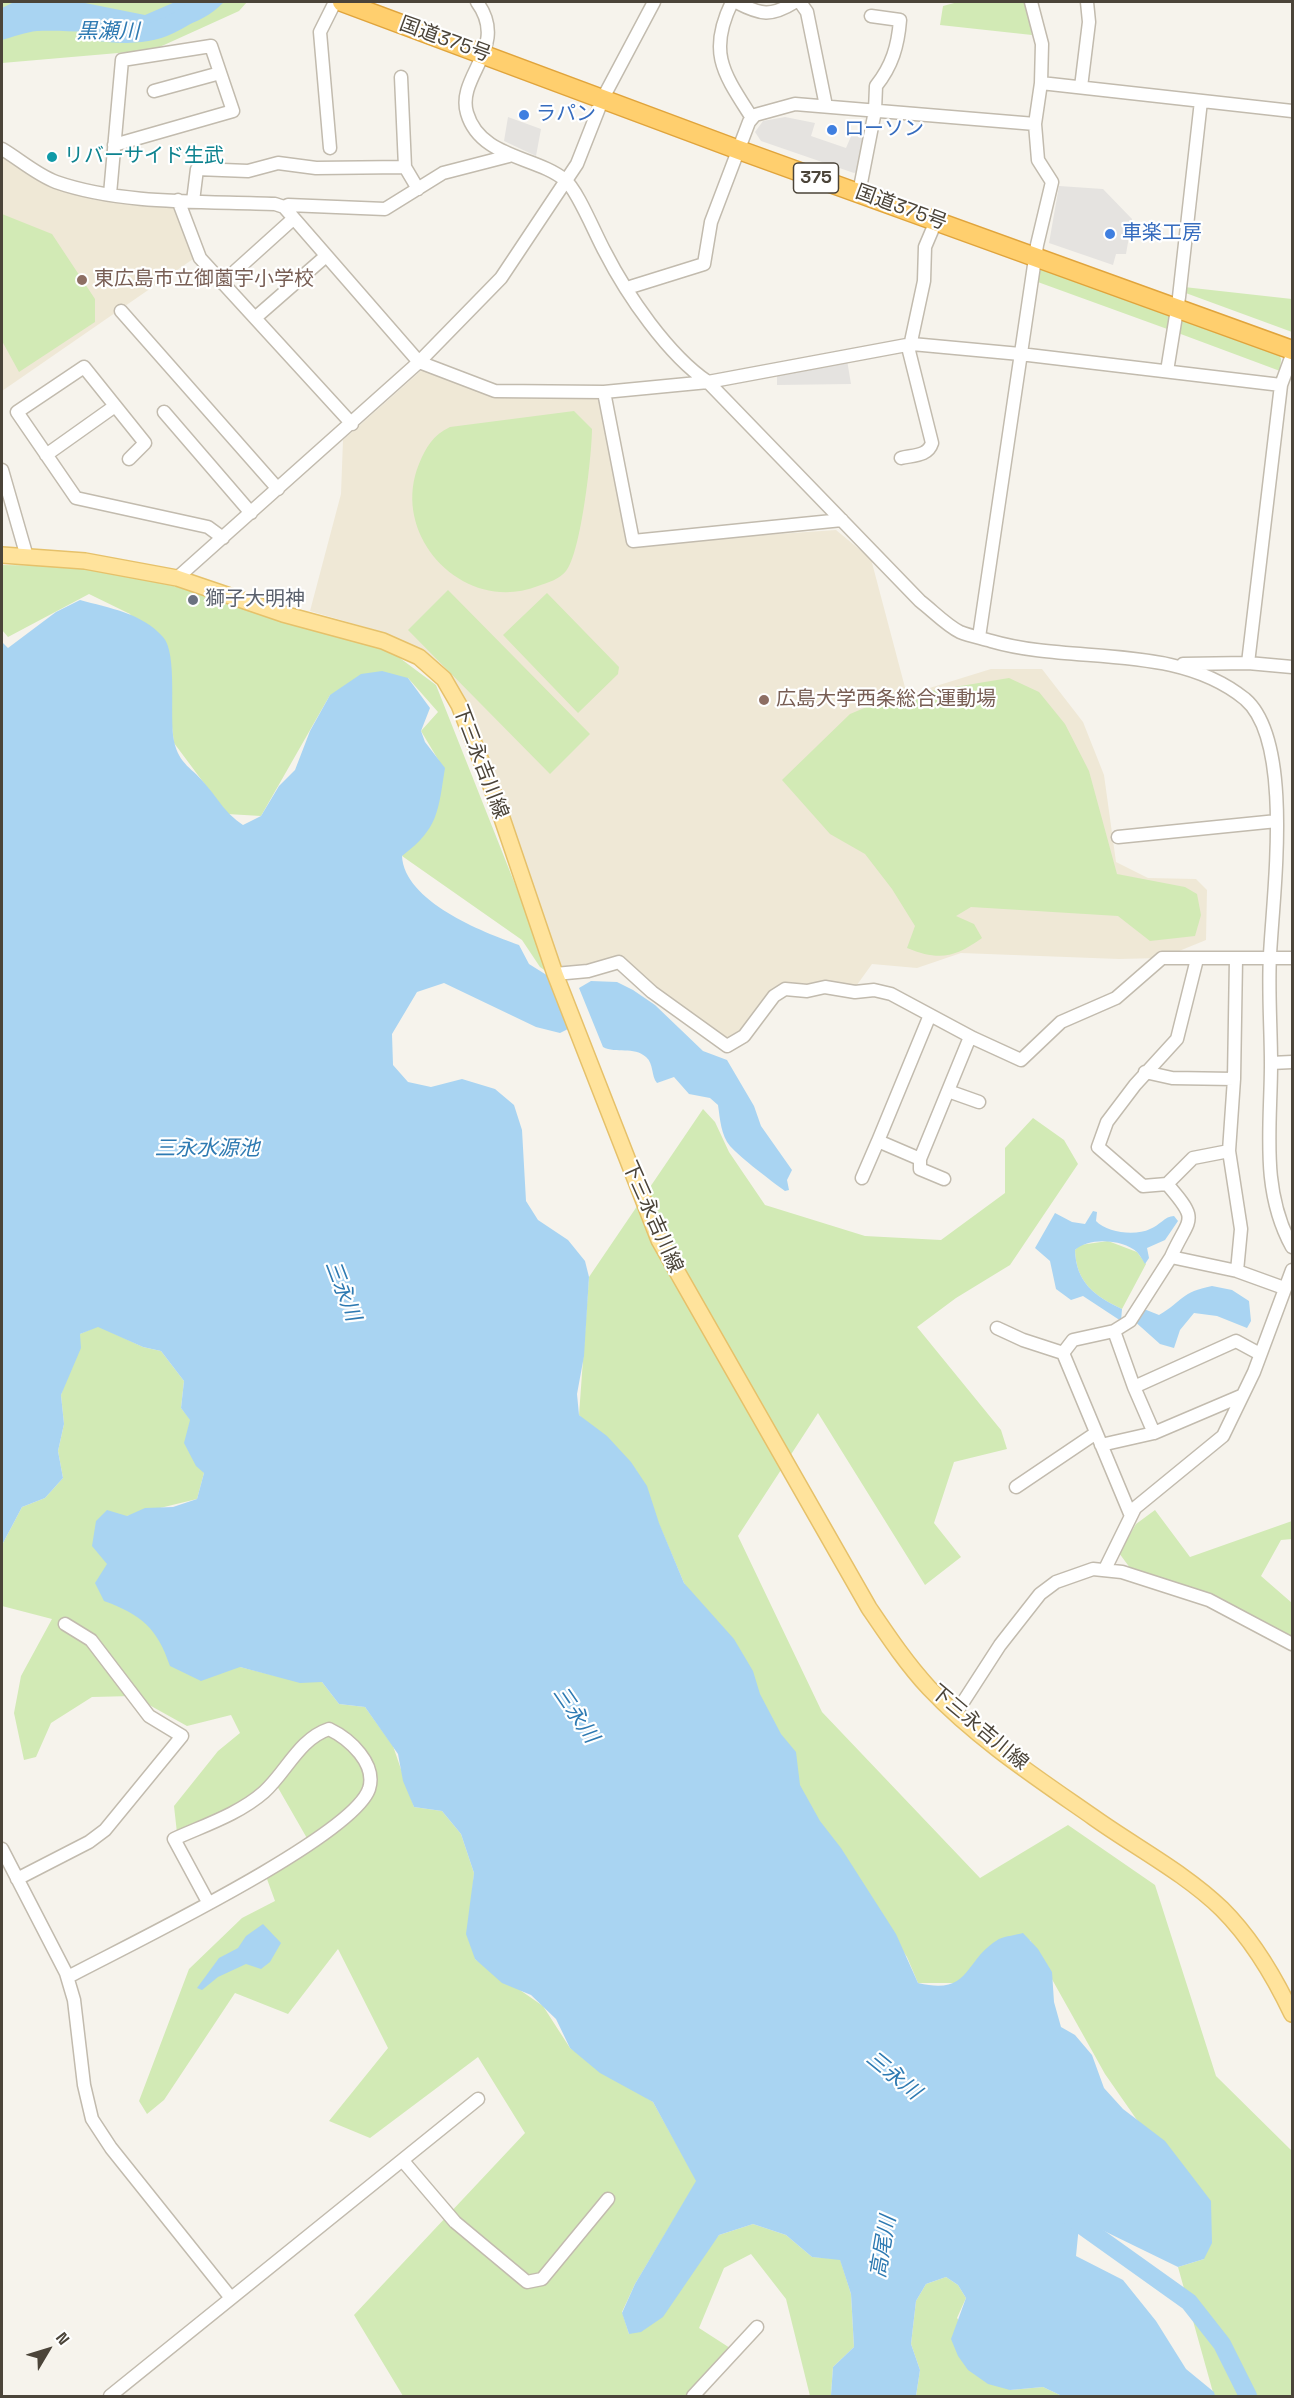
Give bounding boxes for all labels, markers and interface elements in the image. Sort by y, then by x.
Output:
street label: 国道375号 [396,12,494,68]
water label: 黒瀬川 [77,19,139,45]
place label: ラパン [536,103,596,127]
marker: ラパン [517,108,531,122]
place label: ローソン [844,118,924,142]
marker: ローソン [825,123,839,137]
place label: リバーサイド生武 [64,145,224,169]
marker: リバーサイド生武 [45,150,59,164]
road number: 375 [794,163,838,193]
street label: 国道375号 [852,180,950,236]
place label: 車楽工房 [1122,222,1202,246]
marker: 車楽工房 [1103,227,1117,241]
place label: 東広島市立御薗宇小学校 [94,268,314,292]
marker: 東広島市立御薗宇小学校 [75,273,89,287]
place label: 獅子大明神 [205,588,305,612]
marker: 獅子大明神 [186,593,200,607]
place label: 広島大学西条総合運動場 [776,688,996,712]
marker: 広島大学西条総合運動場 [757,693,771,707]
street label: 下三永吉川線 [447,702,513,822]
water label: 三永水源池 [155,1136,259,1162]
street label: 下三永吉川線 [617,1157,687,1277]
water label: 三永川 [319,1257,365,1325]
street label: 下三永吉川線 [925,1680,1033,1776]
water label: 三永川 [547,1682,603,1748]
water label: 三永川 [861,2046,925,2106]
water label: 高尾川 [866,2214,902,2280]
north arrow [18,2320,78,2380]
text: N [51,2328,74,2349]

